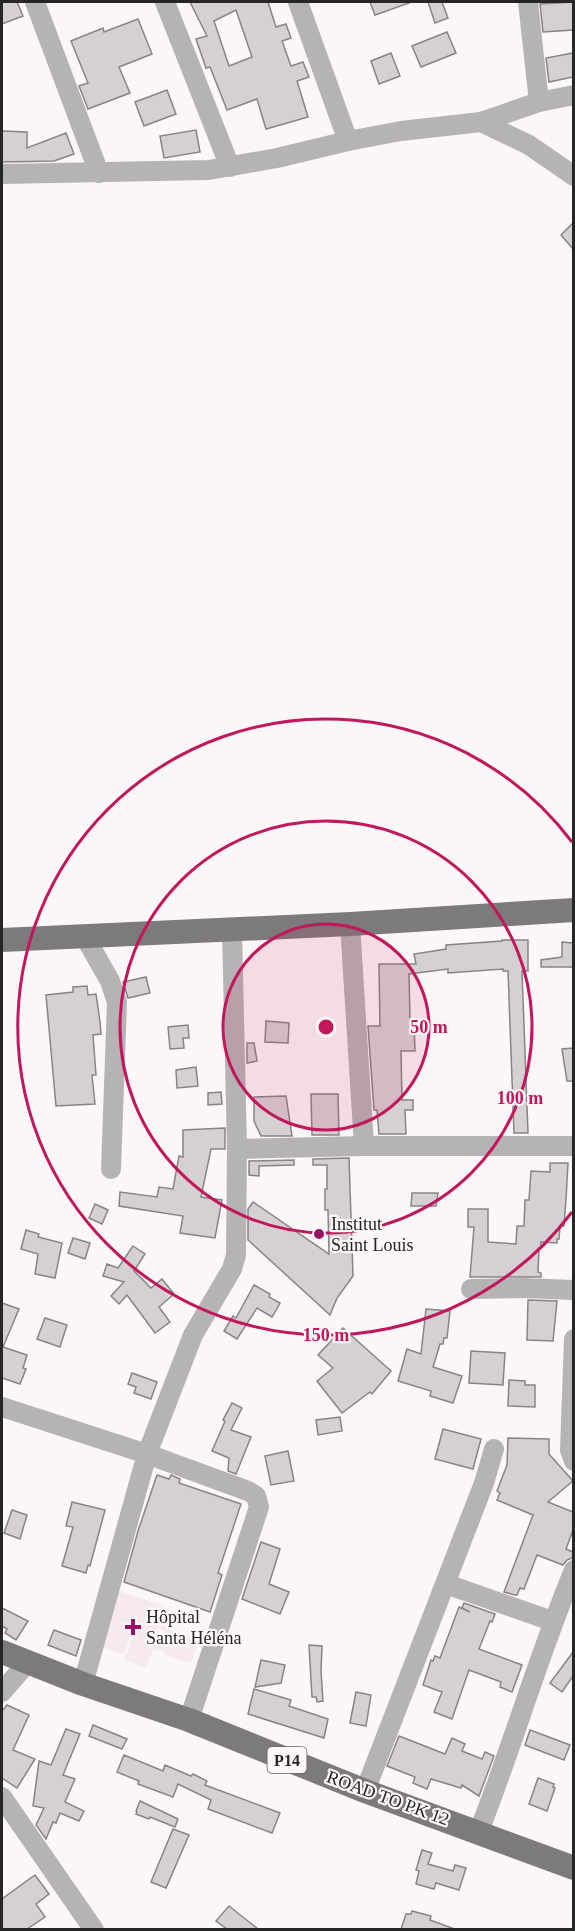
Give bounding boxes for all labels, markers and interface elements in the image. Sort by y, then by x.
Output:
centre of rings [316,1017,336,1037]
text: 50 m [410,1017,448,1037]
text: 100 m [497,1088,543,1108]
place label: Institut Saint Louis [331,1214,414,1255]
marker: Institut Saint Louis [312,1227,326,1241]
text: 150 m [303,1325,349,1345]
place label: Hôpital Santa Héléna [146,1607,241,1648]
marker: Hôpital Santa Héléna [124,1618,142,1636]
road number: P14 [268,1747,306,1773]
street label: ROAD TO PK 12 [324,1767,452,1829]

